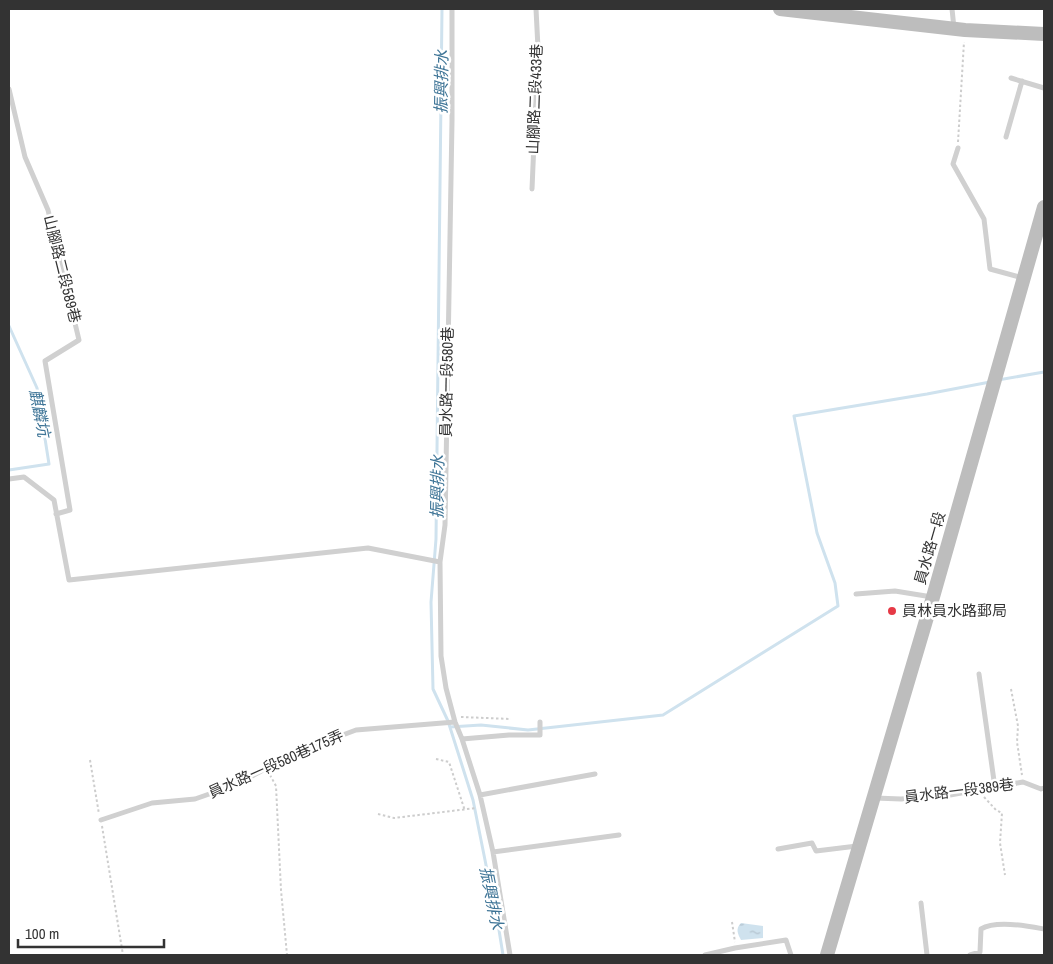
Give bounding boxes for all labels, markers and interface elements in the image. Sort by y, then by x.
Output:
street label: 山腳路二段433巷 [522,43,547,155]
water label: 振興排水 [429,49,453,114]
street label: 山腳路二段589巷 [39,213,86,325]
street label: 員水路一段580巷 [435,327,458,437]
water label: 麒麟坑 [25,387,56,441]
water label: 振興排水 [425,454,449,519]
street label: 員水路一段 [909,509,950,587]
place label: 員林員水路郵局 [902,600,1007,621]
marker: 員林員水路郵局 [886,605,898,617]
street label: 員水路一段580巷175弄 [205,724,347,803]
street label: 員水路一段389巷 [903,773,1015,808]
water label: 振興排水 [475,864,509,932]
scale bar [18,916,164,948]
text: 100 m [25,923,59,944]

